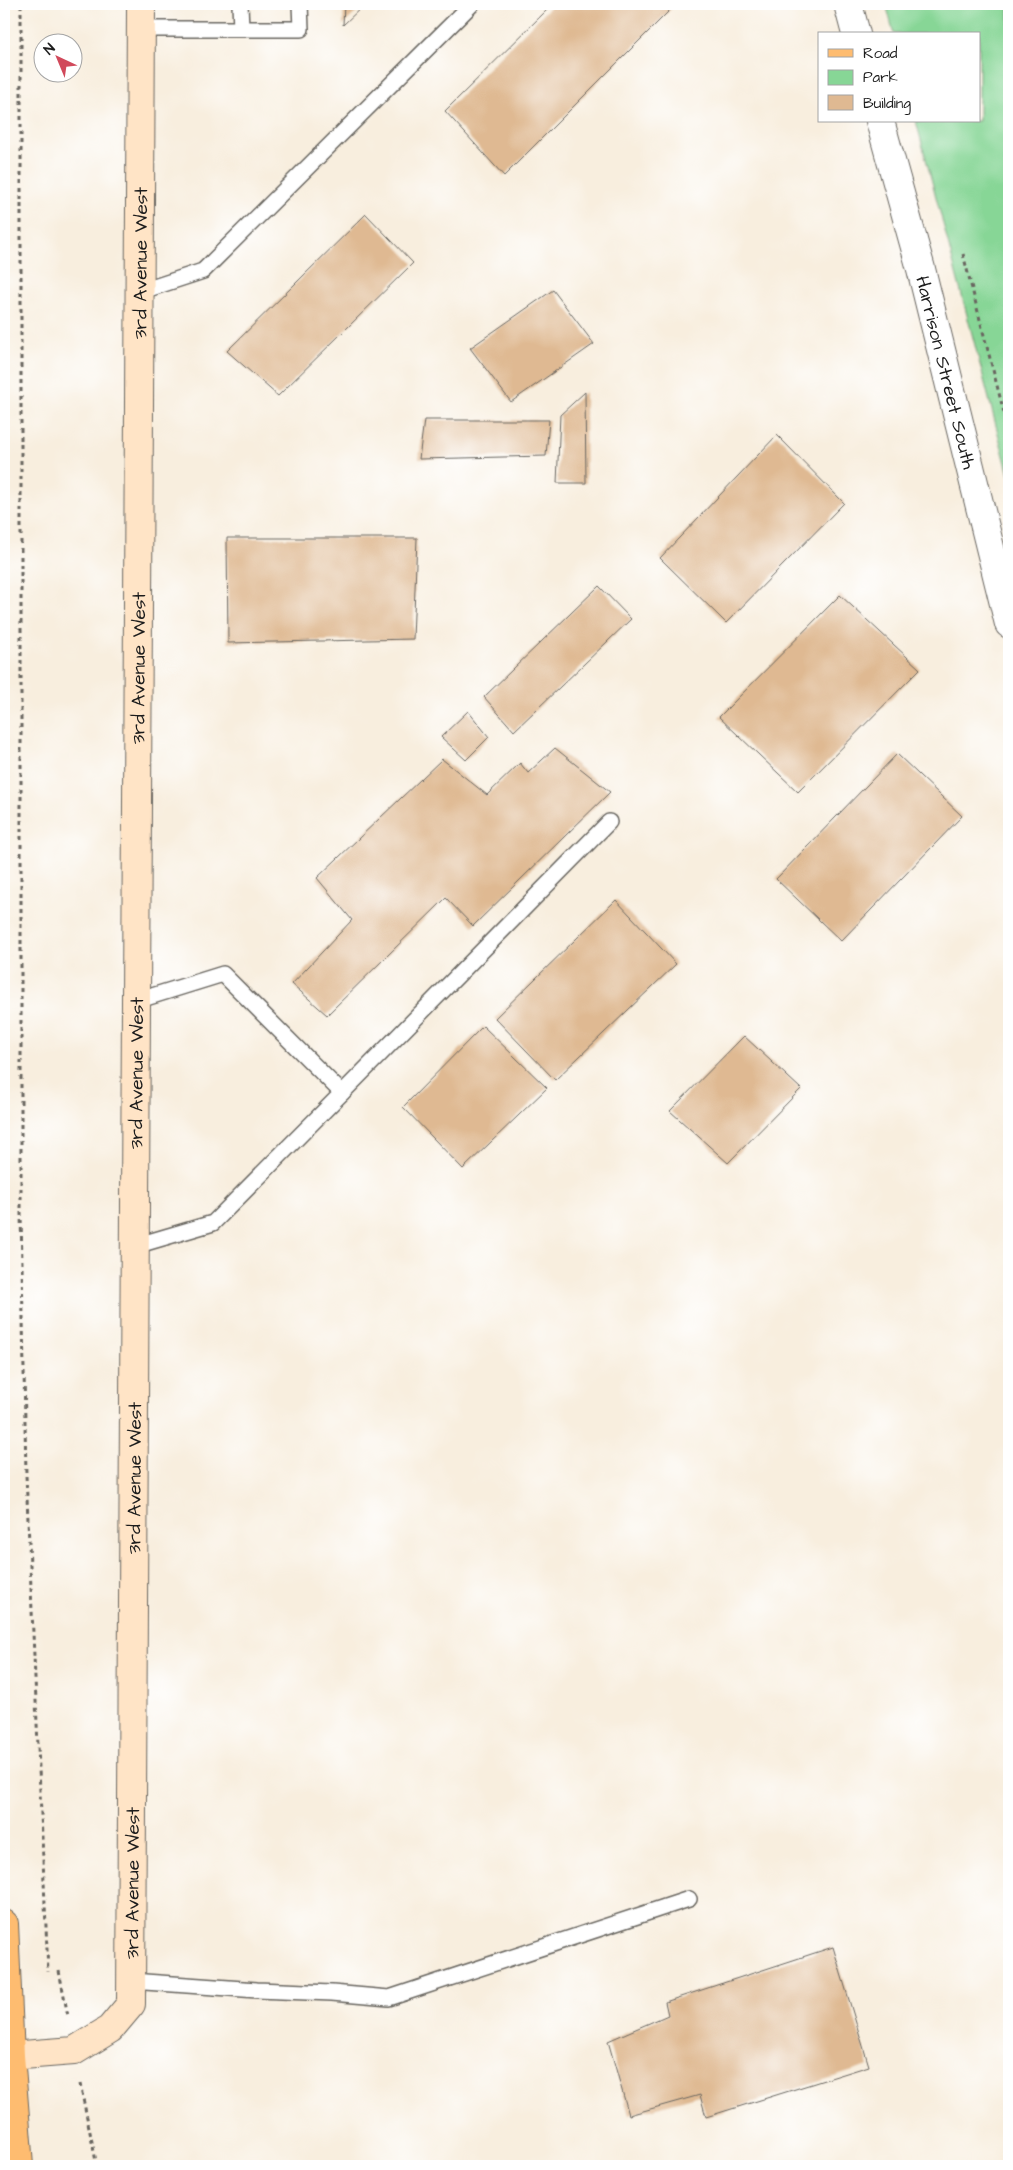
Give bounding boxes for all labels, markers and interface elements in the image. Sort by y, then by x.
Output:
north arrow [32,32,82,82]
legend [818,32,980,122]
text: N [40,39,60,60]
text: Road [863,43,898,64]
text: Park [863,67,898,88]
text: Building [863,93,911,115]
street label: 3rd Avenue West [127,187,155,339]
street label: Harrison Street South [908,273,982,473]
street label: 3rd Avenue West [125,592,153,744]
street label: 3rd Avenue West [123,997,151,1149]
street label: 3rd Avenue West [121,1402,149,1554]
street label: 3rd Avenue West [119,1807,147,1959]

